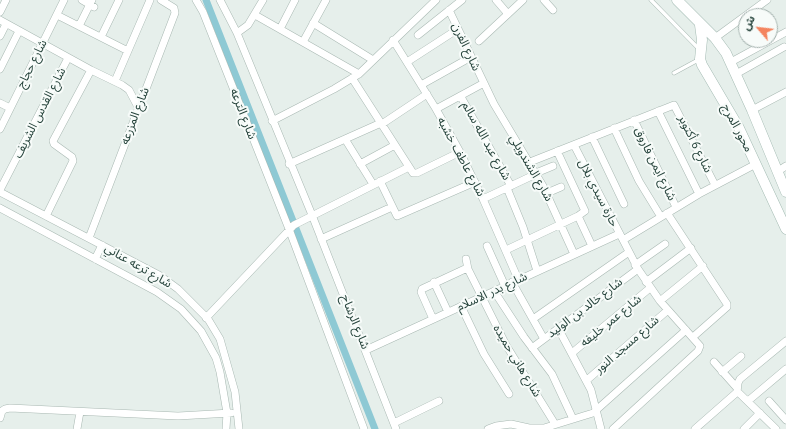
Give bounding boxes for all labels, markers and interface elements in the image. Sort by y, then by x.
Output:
north arrow [738,8,778,48]
text: ش [739,13,758,33]
street label: شارع الفرن [449,21,483,73]
street label: شارع حجاج [14,37,50,91]
street label: شارع القدس الشريف [11,65,69,161]
street label: شارع المزرعه [117,85,153,147]
street label: شارع الترعه [227,87,259,141]
street label: شارع عبد الله سالم [458,99,514,183]
street label: محور المرج [718,101,756,155]
street label: شارع 6 أكتوبر [675,113,715,175]
street label: شارع عاطف خشبه [434,115,488,199]
street label: شارع ايمن فاروق [631,125,679,203]
street label: شارع الشندويلي [506,132,556,204]
street label: حارة سيدي بلال [575,157,621,229]
street label: شارع ترعه عناني [102,241,174,291]
street label: شارع بدر الاسلام [454,269,530,315]
street label: شارع خالد بن الوليد [544,275,626,341]
street label: شارع عمر خليفه [578,292,644,350]
street label: شارع الرشاح [338,293,372,351]
street label: شارع مسجد النور [592,313,662,377]
street label: شارع هاني حميده [490,322,544,400]

